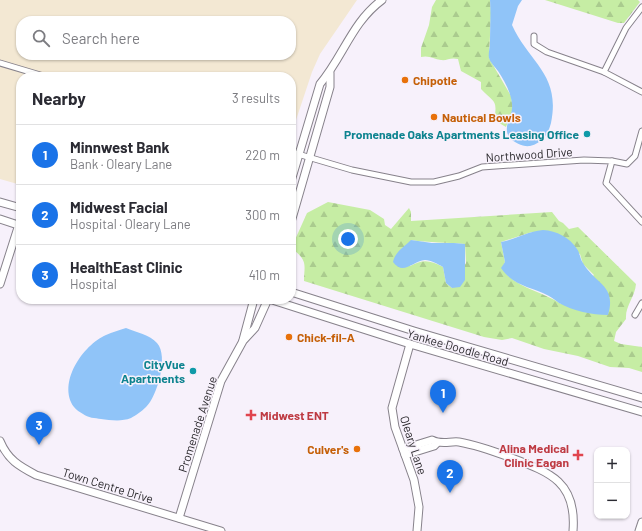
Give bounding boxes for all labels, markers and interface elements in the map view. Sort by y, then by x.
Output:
search box [16,16,296,60]
icon: search [30,27,52,49]
text: Search here [62,29,140,47]
place label: Chipotle [413,73,458,87]
marker: Chipotle [400,75,410,85]
text: Nearby [32,88,86,108]
text: 3 results [232,90,280,106]
place label: Nautical Bowls [442,110,521,124]
marker: Nautical Bowls [429,112,439,122]
place label: Promenade Oaks Apartments Leasing Office [344,127,579,141]
marker: Promenade Oaks Apartments Leasing Office [582,129,592,139]
text: Minnwest Bank [70,138,170,156]
street label: Northwood Drive [485,144,573,164]
text: 1 [43,147,47,163]
text: 220 m [245,147,280,163]
text: Bank · Oleary Lane [70,156,172,172]
text: Midwest Facial [70,198,168,216]
text: 2 [41,207,49,223]
text: 300 m [245,207,280,223]
text: Hospital · Oleary Lane [70,216,191,232]
your location [338,229,358,249]
text: HealthEast Clinic [70,258,183,276]
text: 3 [41,267,49,283]
text: 410 m [249,267,280,283]
text: Hospital [70,276,117,292]
street label: Yankee Doodle Road [406,326,510,368]
place label: Chick-fil-A [297,330,355,344]
marker: Chick-fil-A [284,332,294,342]
place label: CityVue Apartments [121,357,185,385]
marker: CityVue Apartments [188,366,198,376]
street label: Promenade Avenue [175,374,219,474]
pin: 1 [430,380,456,413]
place label: Midwest ENT [260,408,329,422]
marker: Midwest ENT [245,409,257,421]
pin: 3 [26,412,52,445]
street label: Oleary Lane [398,414,430,476]
place label: Alina Medical Clinic Eagan [499,441,569,469]
place label: Culver's [307,442,349,456]
marker: Culver's [352,444,362,454]
map controls [594,447,630,519]
button: + [594,447,630,483]
marker: Alina Medical Clinic Eagan [572,449,584,461]
pin: 2 [437,460,463,493]
street label: Town Centre Drive [61,465,155,505]
button: − [594,483,630,519]

